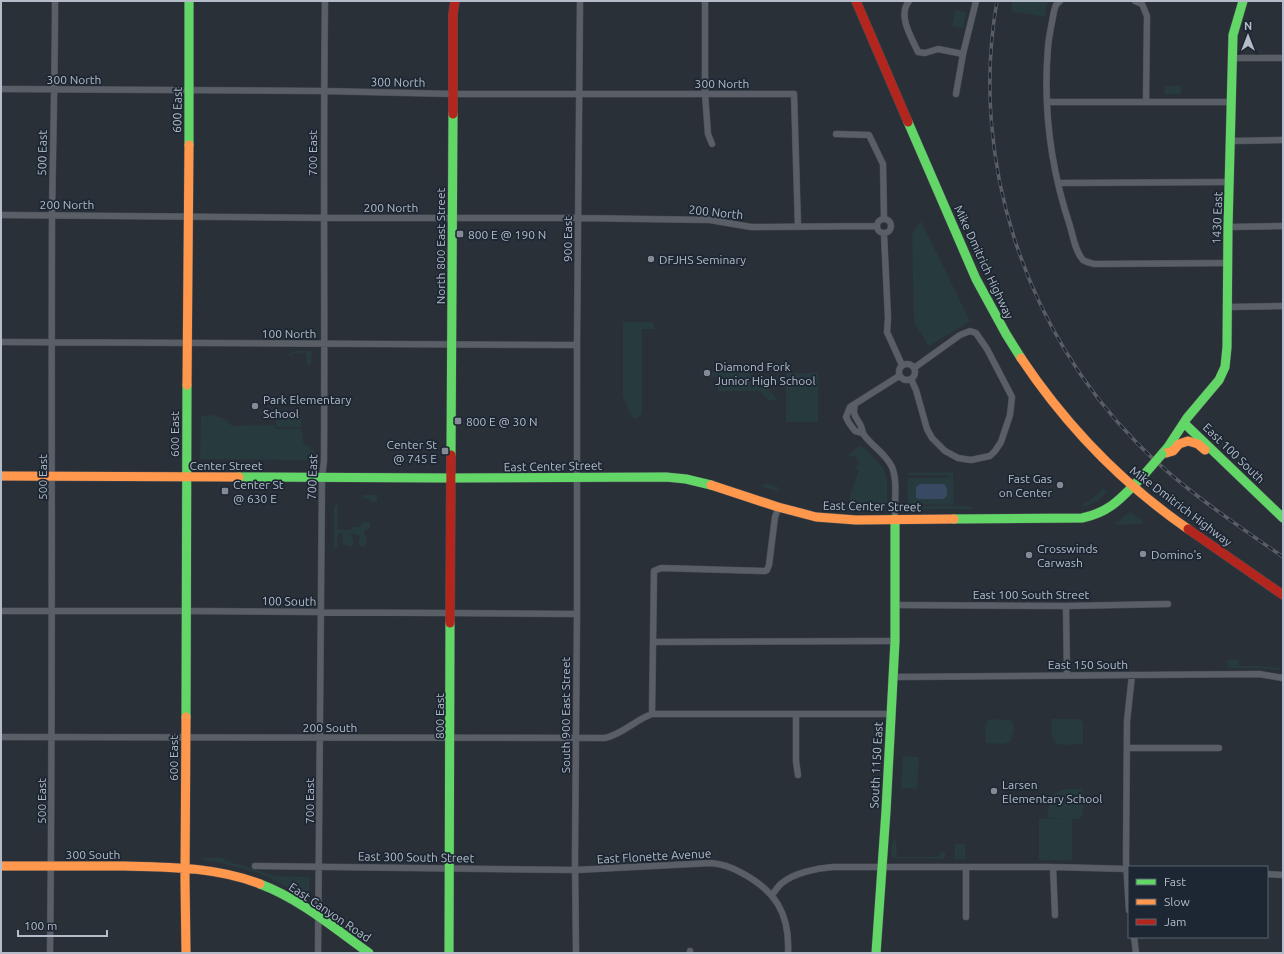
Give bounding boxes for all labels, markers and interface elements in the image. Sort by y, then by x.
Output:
north arrow [1228,16,1268,56]
text: N [1244,20,1252,32]
street label: 300 North [47,73,101,86]
street label: 300 North [371,75,425,89]
street label: 300 North [695,77,749,90]
street label: 600 East [170,87,184,133]
street label: 500 East [35,130,49,176]
street label: 700 East [306,130,319,176]
street label: North 800 East Street [434,187,447,304]
street label: 1430 East [1210,191,1224,245]
street label: 200 North [40,198,94,211]
street label: 200 North [364,201,418,214]
street label: 200 North [688,203,744,221]
street label: Mike Dmitrich Highway [952,203,1016,321]
street label: 900 East [561,216,574,262]
place label: 800 E @ 190 N [468,228,546,241]
marker: 800 E @ 190 N [455,229,465,239]
place label: DFJHS Seminary [659,253,746,266]
marker: DFJHS Seminary [646,254,656,264]
street label: 100 North [262,327,316,340]
place label: Diamond Fork Junior High School [715,360,816,387]
marker: Diamond Fork Junior High School [702,368,712,378]
place label: Park Elementary School [263,393,352,420]
marker: Park Elementary School [250,401,260,411]
street label: 600 East [168,411,181,457]
place label: 800 E @ 30 N [466,415,537,428]
marker: 800 E @ 30 N [453,416,463,426]
street label: East 100 South [1201,420,1267,486]
place label: Center St @ 745 E [387,438,437,465]
marker: Center St @ 745 E [440,446,450,456]
street label: 500 East [36,454,49,500]
street label: 700 East [305,454,319,500]
street label: Center Street [190,459,263,472]
street label: East Center Street [504,459,603,473]
street label: Mike Dmitrich Highway [1128,464,1235,549]
place label: Fast Gas on Center [999,472,1052,499]
place label: Center St @ 630 E [233,478,284,505]
marker: Fast Gas on Center [1055,480,1065,490]
marker: Center St @ 630 E [220,486,230,496]
street label: East Center Street [823,499,922,513]
place label: Crosswinds Carwash [1037,542,1098,569]
place label: Domino's [1151,548,1201,561]
marker: Domino's [1138,549,1148,559]
marker: Crosswinds Carwash [1024,550,1034,560]
street label: East 100 South Street [973,588,1090,601]
street label: 100 South [262,594,316,608]
street label: South 900 East Street [559,656,572,773]
street label: East 150 South [1048,658,1128,671]
street label: 800 East [433,693,446,739]
street label: 200 South [303,721,357,734]
street label: South 1150 East [867,721,885,809]
street label: 600 East [167,735,180,781]
street label: 500 East [35,778,48,824]
street label: 700 East [303,778,316,824]
place label: Larsen Elementary School [1002,778,1102,805]
marker: Larsen Elementary School [989,786,999,796]
street label: East Flonette Avenue [596,847,712,865]
street label: 300 South [66,848,120,861]
street label: East 300 South Street [358,849,475,865]
legend [1128,866,1268,938]
text: Fast [1164,875,1186,888]
street label: East Canyon Road [287,880,373,944]
text: Slow [1164,895,1190,908]
scale bar [18,912,107,938]
text: Jam [1164,915,1186,928]
text: 100 m [24,919,57,932]

